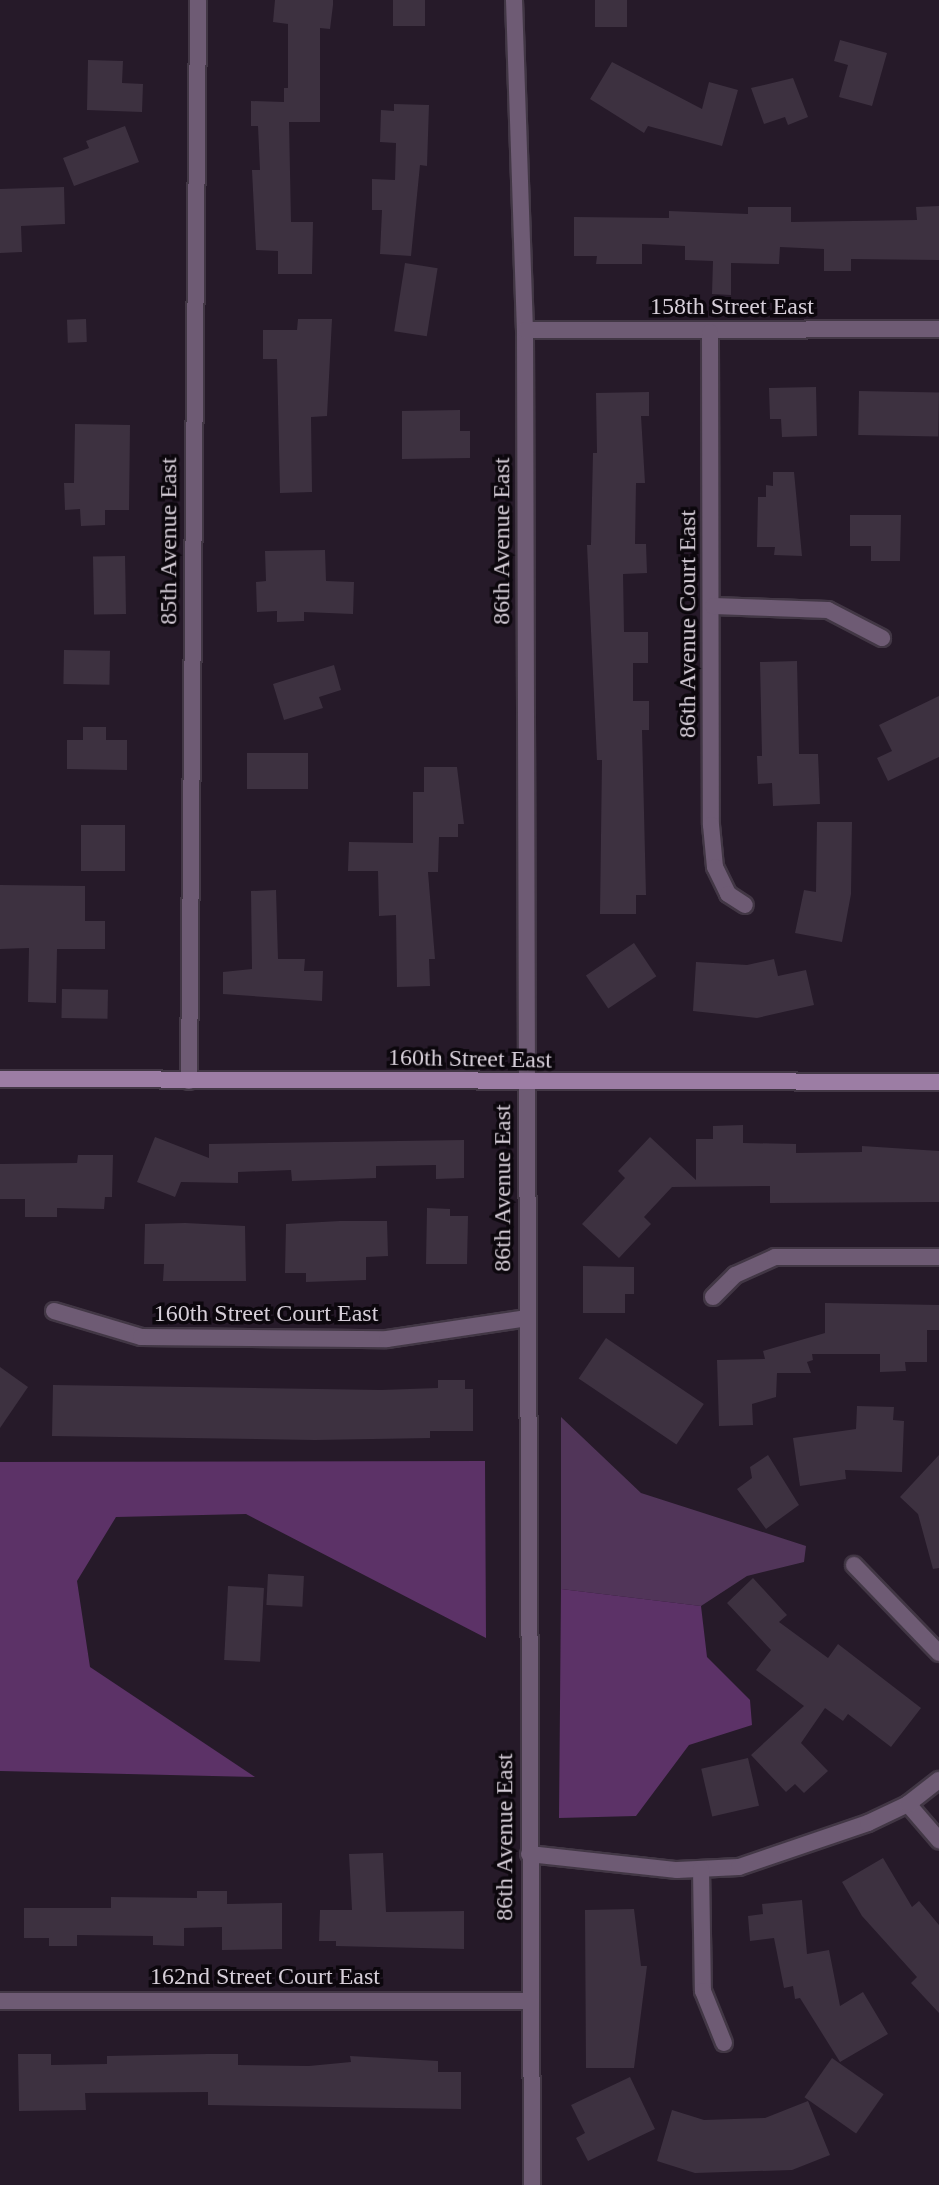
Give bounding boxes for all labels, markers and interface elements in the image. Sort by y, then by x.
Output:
street label: 158th Street East [650,293,814,321]
street label: 85th Avenue East [155,457,183,625]
street label: 86th Avenue East [488,457,516,625]
street label: 86th Avenue Court East [674,509,702,739]
street label: 160th Street East [388,1043,552,1075]
street label: 86th Avenue East [489,1104,517,1272]
street label: 160th Street Court East [154,1300,378,1328]
street label: 86th Avenue East [491,1753,519,1921]
street label: 162nd Street Court East [150,1963,380,1991]

